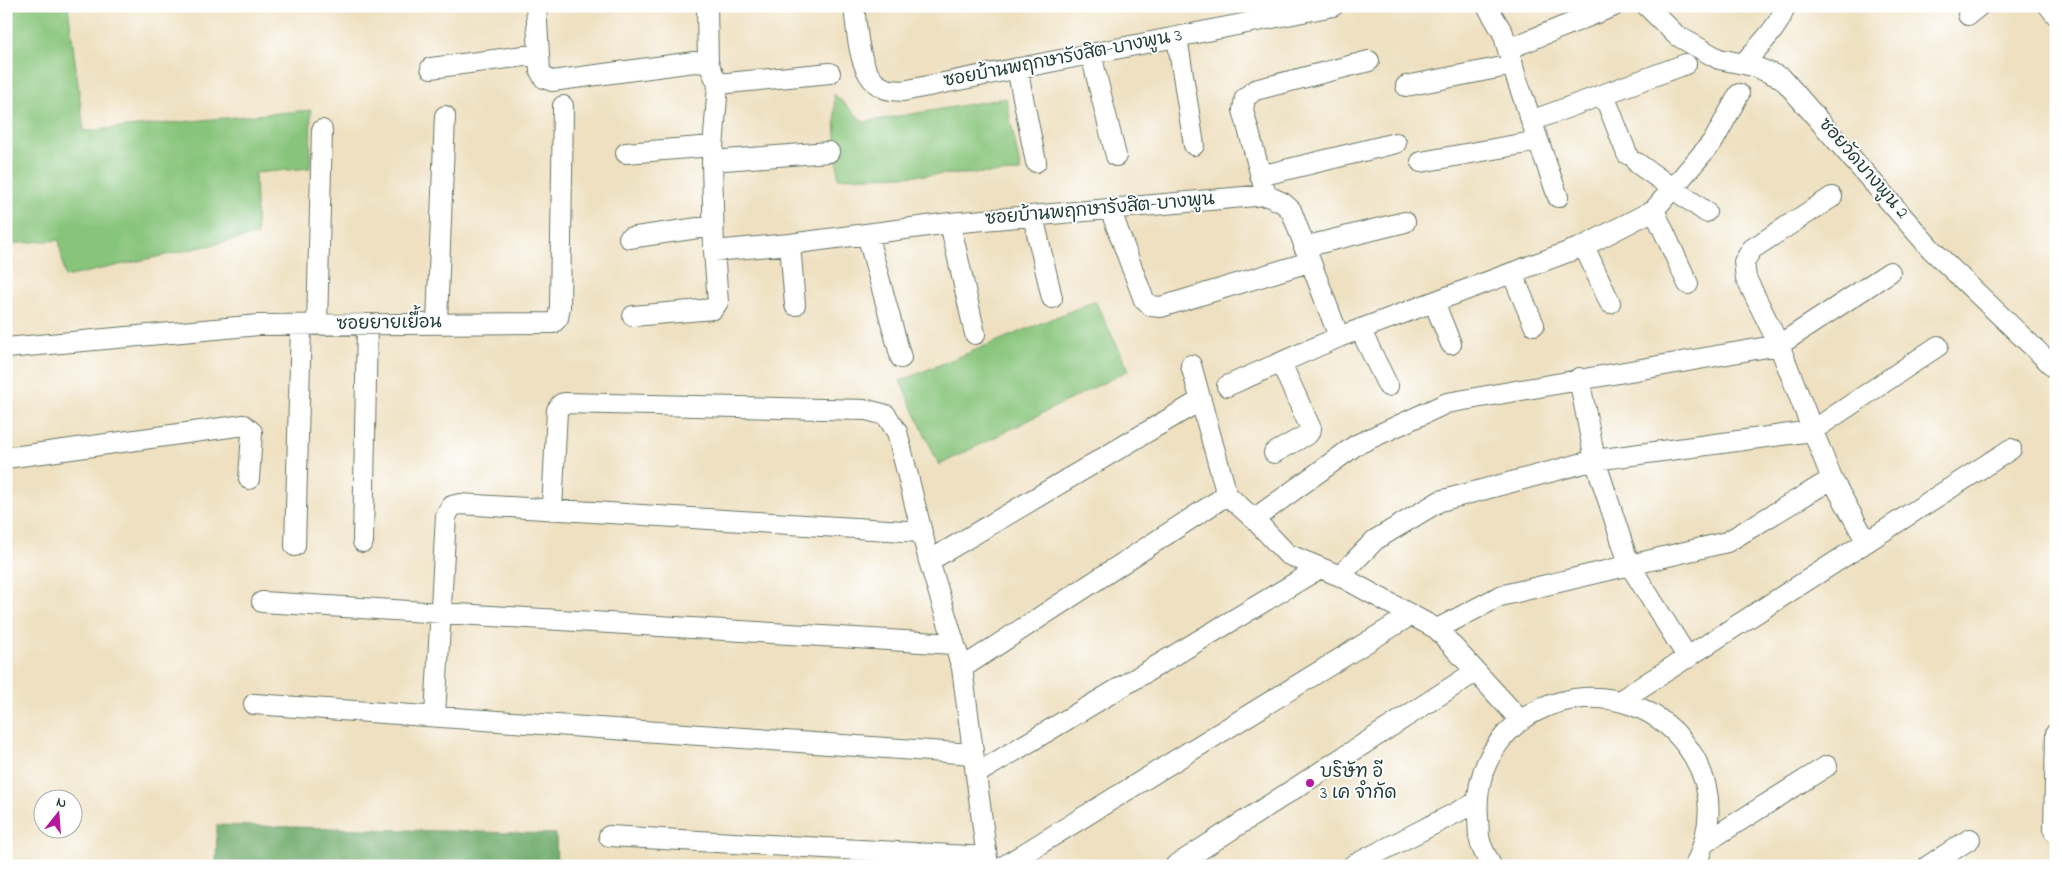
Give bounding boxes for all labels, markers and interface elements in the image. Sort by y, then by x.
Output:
street label: ซอยบ้านพฤกษารังสิต-บางพูน 3 [941,22,1184,95]
street label: ซอยวัดบางพูน 2 [1812,113,1914,225]
street label: ซอยบ้านพฤกษารังสิต-บางพูน [984,186,1216,233]
street label: ซอยยายเยื้อน [336,304,442,338]
place label: บริษัท อี 3 เค จำกัด [1320,759,1397,807]
marker: บริษัท อี 3 เค จำกัด [1304,777,1316,789]
north arrow [32,790,82,840]
text: N [54,792,69,814]

